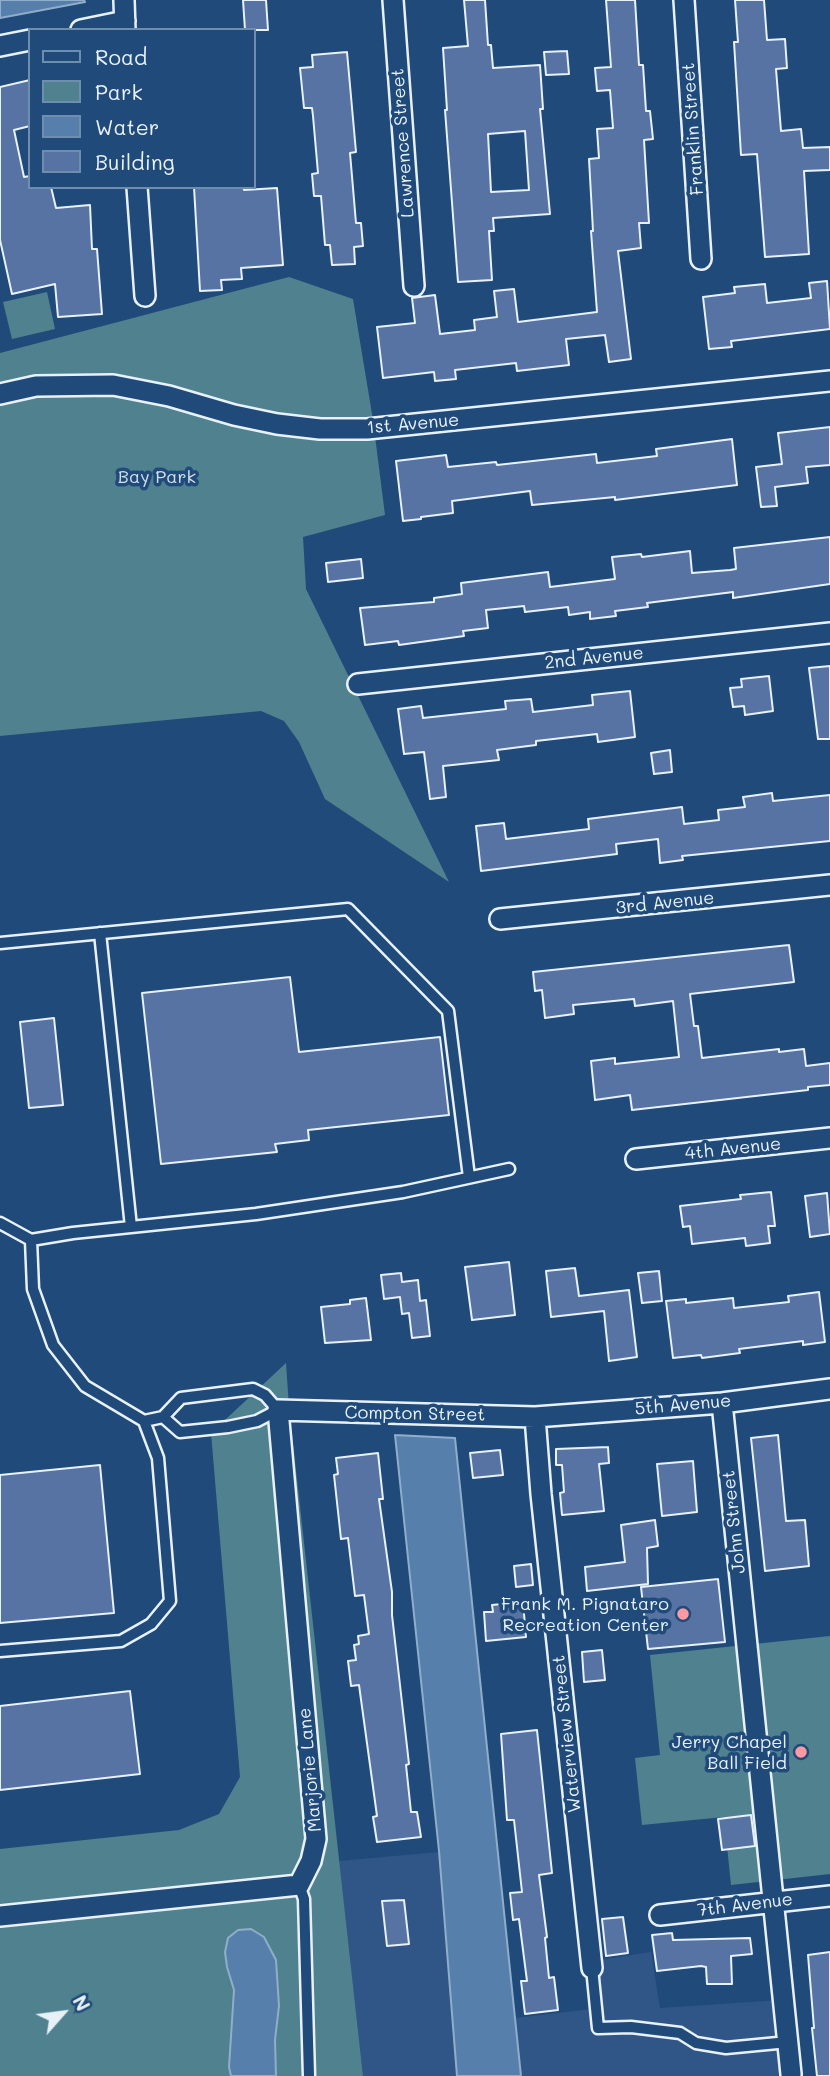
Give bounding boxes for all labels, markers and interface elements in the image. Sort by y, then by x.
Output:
legend [28,28,256,189]
text: Road [95,43,147,70]
street label: Franklin Street [678,62,708,196]
street label: Lawrence Street [387,68,419,218]
text: Park [95,78,143,105]
text: Water [95,113,159,140]
text: Building [95,148,175,175]
street label: 1st Avenue [366,409,460,439]
park label: Bay Park [118,466,196,488]
street label: 2nd Avenue [543,642,645,674]
street label: 3rd Avenue [615,887,715,919]
street label: 4th Avenue [684,1133,782,1165]
street label: 5th Avenue [634,1390,732,1420]
street label: Compton Street [345,1402,485,1426]
street label: John Street [718,1469,750,1575]
place label: Frank M. Pignataro Recreation Center [501,1593,669,1636]
marker: Frank M. Pignataro Recreation Center [675,1606,691,1622]
street label: Waterview Street [548,1654,586,1814]
street label: Marjorie Lane [294,1707,326,1833]
place label: Jerry Chapel Ball Field [672,1731,787,1774]
marker: Jerry Chapel Ball Field [793,1744,809,1760]
street label: 7th Avenue [696,1888,794,1922]
north arrow [28,1978,98,2048]
text: N [68,1991,96,2015]

